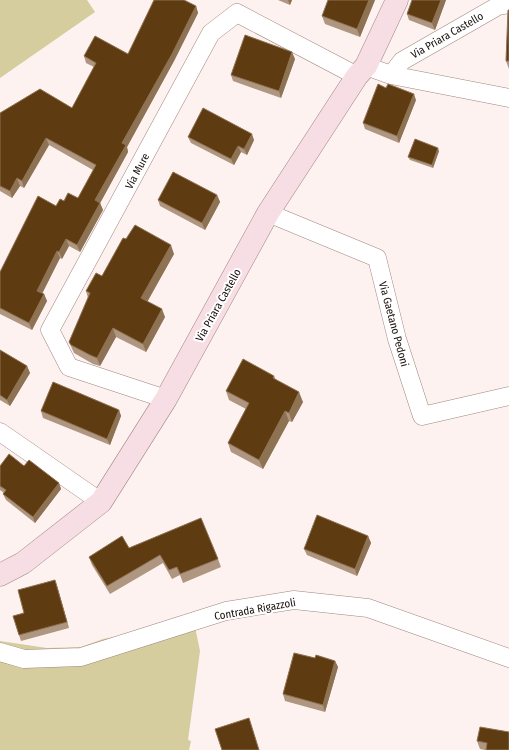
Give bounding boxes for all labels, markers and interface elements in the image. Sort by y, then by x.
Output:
street label: Via Priara Castello [409,9,486,61]
street label: Via Mure [123,151,152,191]
street label: Via Priara Castello [193,266,244,344]
street label: Via Gaetano Pedoni [376,280,411,368]
street label: Contrada Rigazzoli [213,596,297,623]

